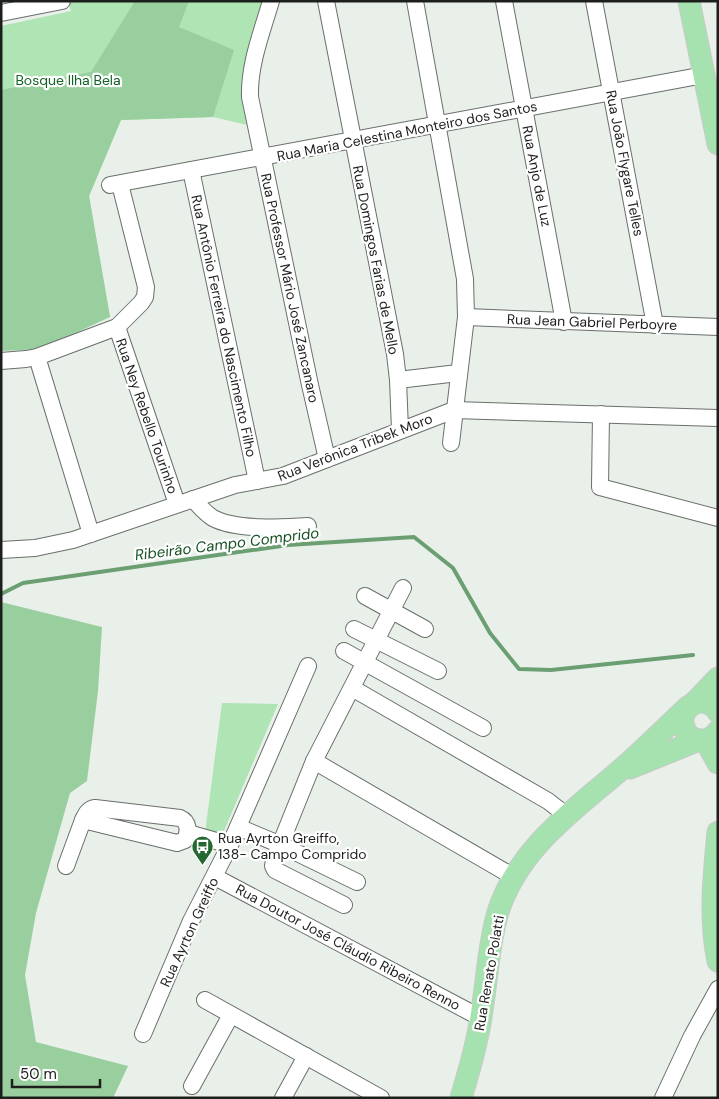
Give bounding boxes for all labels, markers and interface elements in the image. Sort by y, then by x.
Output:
park label: Bosque Ilha Bela [15,71,121,89]
street label: Rua João Flygare Telles [602,88,648,238]
street label: Rua Maria Celestina Monteiro dos Santos [275,97,539,165]
street label: Rua Anjo de Luz [518,124,556,228]
street label: Rua Domingos Farias de Mello [349,164,403,356]
street label: Rua Professor Mário José Zancanaro [257,171,323,405]
street label: Rua Antônio Ferreira do Nascimento Filho [187,193,261,459]
street label: Rua Jean Gabriel Perboyre [507,310,677,334]
street label: Rua Ney Rebello Tourinho [112,336,182,496]
street label: Rua Verônica Tribek Moro [275,409,435,485]
water label: Ribeirão Campo Comprido [134,523,320,565]
place label: Rua Ayrton Greiffo, 138- Campo Comprido [218,829,367,863]
bus stop icon: Rua Ayrton Greiffo, 138- Campo Comprido [190,834,214,865]
street label: Rua Ayrton Greiffo [156,874,222,990]
street label: Rua Doutor José Cláudio Ribeiro Renno [233,880,463,1014]
street label: Rua Renato Polatti [470,914,508,1032]
scale bar [12,1056,100,1088]
text: 50 m [20,1064,57,1084]

